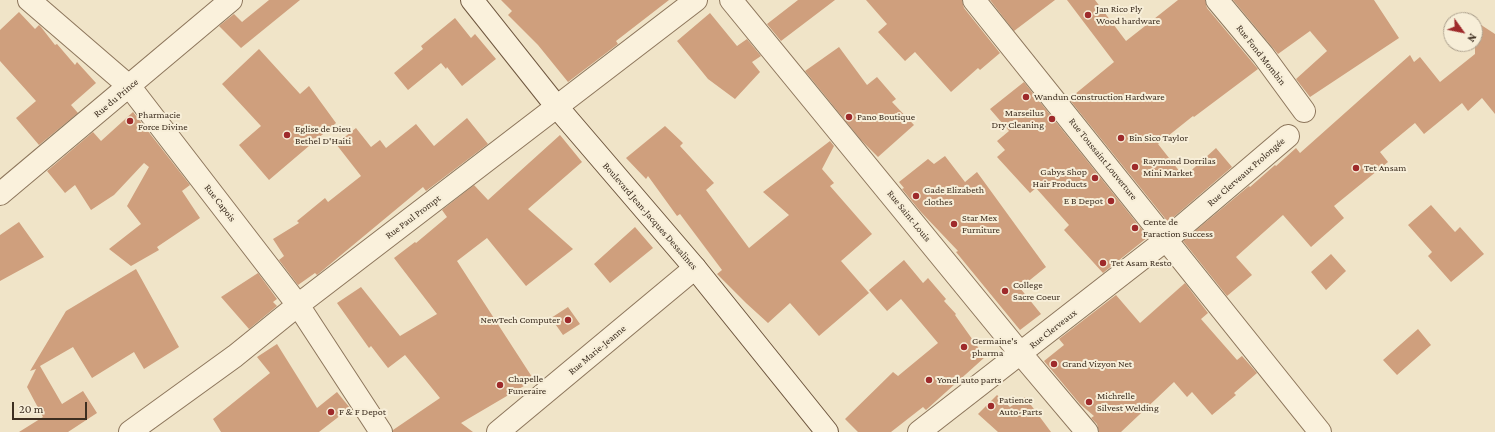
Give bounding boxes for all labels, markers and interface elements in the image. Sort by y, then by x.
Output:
place label: Jan Rico Ply Wood hardware [1096,3,1160,26]
marker: Jan Rico Ply Wood hardware [1083,10,1093,20]
north arrow [1443,12,1483,52]
street label: Rue Fond Mombin [1234,22,1288,88]
text: N [1465,32,1479,44]
street label: Rue du Prince [91,76,141,120]
place label: Wandun Construction Hardware [1034,91,1165,103]
marker: Wandun Construction Hardware [1021,92,1031,102]
place label: Marseilus Dry Cleaning [992,107,1044,130]
place label: Pharmacie Force Divine [138,109,188,132]
place label: Pano Boutique [857,111,915,123]
marker: Pano Boutique [844,112,854,122]
marker: Marseilus Dry Cleaning [1047,114,1057,124]
marker: Pharmacie Force Divine [125,116,135,126]
street label: Rue Toussaint Louverture [1066,116,1140,202]
place label: Eglise de Dieu Bethel D'Haiti [295,123,351,146]
marker: Eglise de Dieu Bethel D'Haiti [282,130,292,140]
place label: Bin Sico Taylor [1129,132,1188,144]
marker: Bin Sico Taylor [1116,133,1126,143]
street label: Rue Clerveaux Prolongée [1205,135,1287,209]
place label: Raymond Dorrilas Mini Market [1143,155,1216,178]
street label: Boulevard Jean-Jacques Dessalines [600,160,700,272]
marker: Raymond Dorrilas Mini Market [1130,162,1140,172]
place label: Tet Ansam [1364,162,1406,174]
marker: Tet Ansam [1351,163,1361,173]
place label: Gabys Shop Hair Products [1033,166,1087,190]
marker: Gabys Shop Hair Products [1090,173,1100,183]
street label: Rue Capois [202,182,238,224]
place label: Gade Elizabeth clothes [924,184,984,208]
street label: Rue Saint-Louis [885,188,933,244]
marker: Gade Elizabeth clothes [911,191,921,201]
street label: Rue Paul Prompt [383,192,443,242]
place label: E B Depot [1064,195,1103,207]
marker: E B Depot [1106,196,1116,206]
place label: Star Mex Furniture [962,212,1000,236]
place label: Cente de Faraction Success [1143,216,1213,240]
marker: Star Mex Furniture [949,219,959,229]
marker: Cente de Faraction Success [1130,223,1140,233]
place label: Tet Asam Resto [1111,257,1172,269]
marker: Tet Asam Resto [1098,258,1108,268]
place label: College Sacre Coeur [1013,279,1060,302]
marker: College Sacre Coeur [1000,286,1010,296]
street label: Rue Clerveaux [1027,307,1079,351]
place label: NewTech Computer [480,314,560,326]
marker: NewTech Computer [563,315,573,325]
street label: Rue Marie-Jeanne [566,322,628,378]
place label: Germaine's pharma [972,335,1018,358]
marker: Germaine's pharma [959,342,969,352]
place label: Grand Vizyon Net [1062,358,1132,370]
marker: Grand Vizyon Net [1049,359,1059,369]
place label: Chapelle Funeraire [508,373,546,396]
place label: Yonel auto parts [937,374,1001,386]
marker: Yonel auto parts [924,375,934,385]
marker: Chapelle Funeraire [495,380,505,390]
place label: Michrelle Silvest Welding [1097,390,1159,414]
scale bar [14,394,89,420]
place label: Patience Auto-Parts [999,394,1042,418]
marker: Michrelle Silvest Welding [1084,397,1094,407]
marker: Patience Auto-Parts [986,401,996,411]
text: 20 m [19,402,43,416]
place label: F & F Depot [339,406,386,418]
marker: F & F Depot [326,407,336,417]

